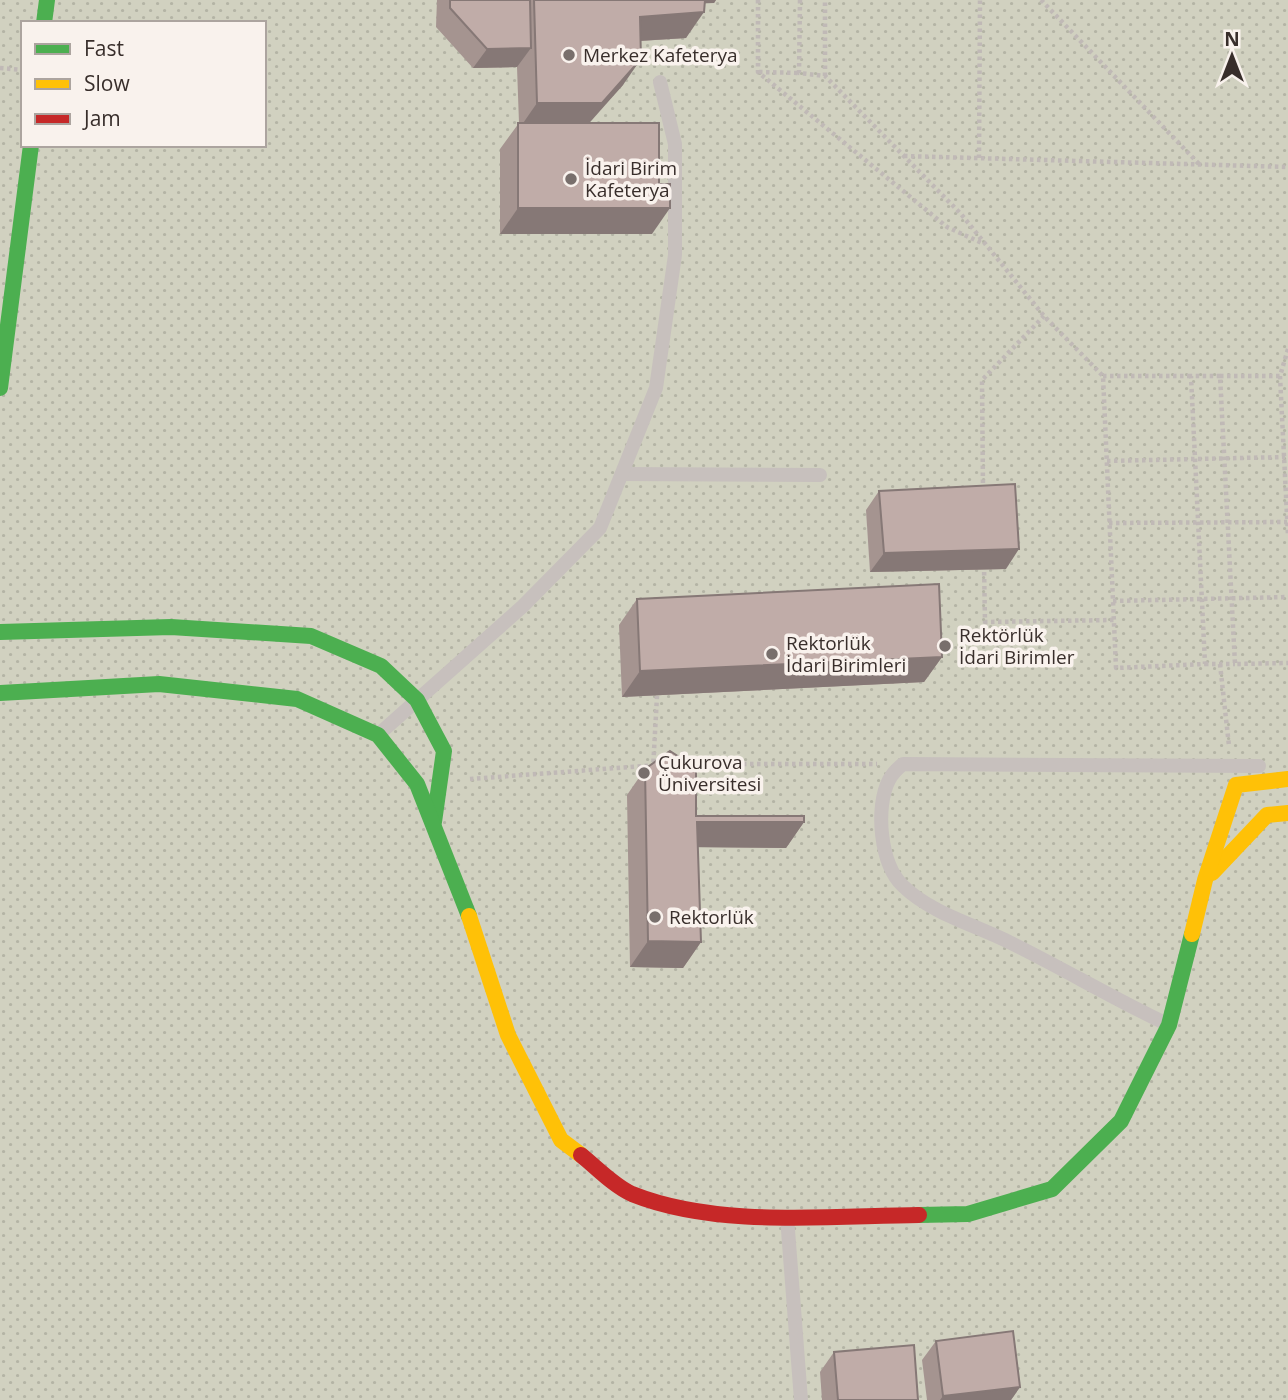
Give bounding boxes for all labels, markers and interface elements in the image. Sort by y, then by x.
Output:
legend [21,21,266,147]
north arrow [1197,21,1267,91]
text: N [1224,26,1240,52]
text: Fast [84,34,124,62]
place label: Merkez Kafeterya [583,42,738,68]
marker: Merkez Kafeterya [561,47,577,63]
text: Slow [84,69,130,97]
text: Jam [82,104,121,132]
place label: İdari Birim Kafeterya [585,155,677,203]
marker: İdari Birim Kafeterya [563,171,579,187]
place label: Rektörlük İdari Birimler [959,622,1075,670]
place label: Rektorlük İdari Birimleri [786,630,906,678]
marker: Rektörlük İdari Birimler [937,638,953,654]
marker: Rektorlük İdari Birimleri [764,646,780,662]
place label: Çukurova Üniversitesi [658,749,761,797]
marker: Çukurova Üniversitesi [636,765,652,781]
place label: Rektorlük [669,904,754,930]
marker: Rektorlük [647,909,663,925]

